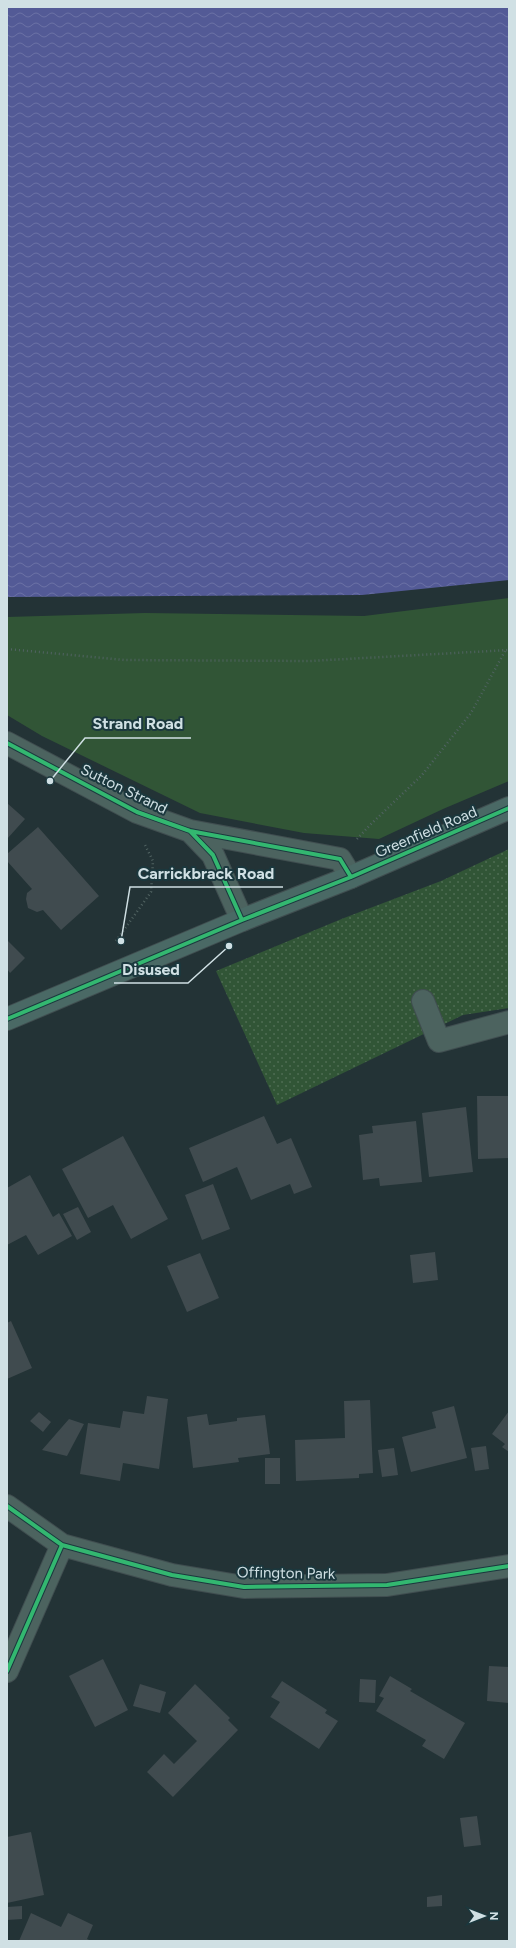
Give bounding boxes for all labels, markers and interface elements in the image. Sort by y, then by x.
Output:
callout: Strand Road [85,710,191,738]
text: Strand Road [93,714,183,733]
street label: Sutton Strand [78,760,170,818]
street label: Greenfield Road [372,802,480,862]
callout: Carrickbrack Road [130,859,283,887]
text: Carrickbrack Road [138,864,274,883]
callout: Disused [114,955,188,983]
text: Disused [122,960,180,979]
street label: Offington Park [237,1563,336,1583]
north arrow [464,1896,504,1936]
text: N [487,1912,500,1920]

